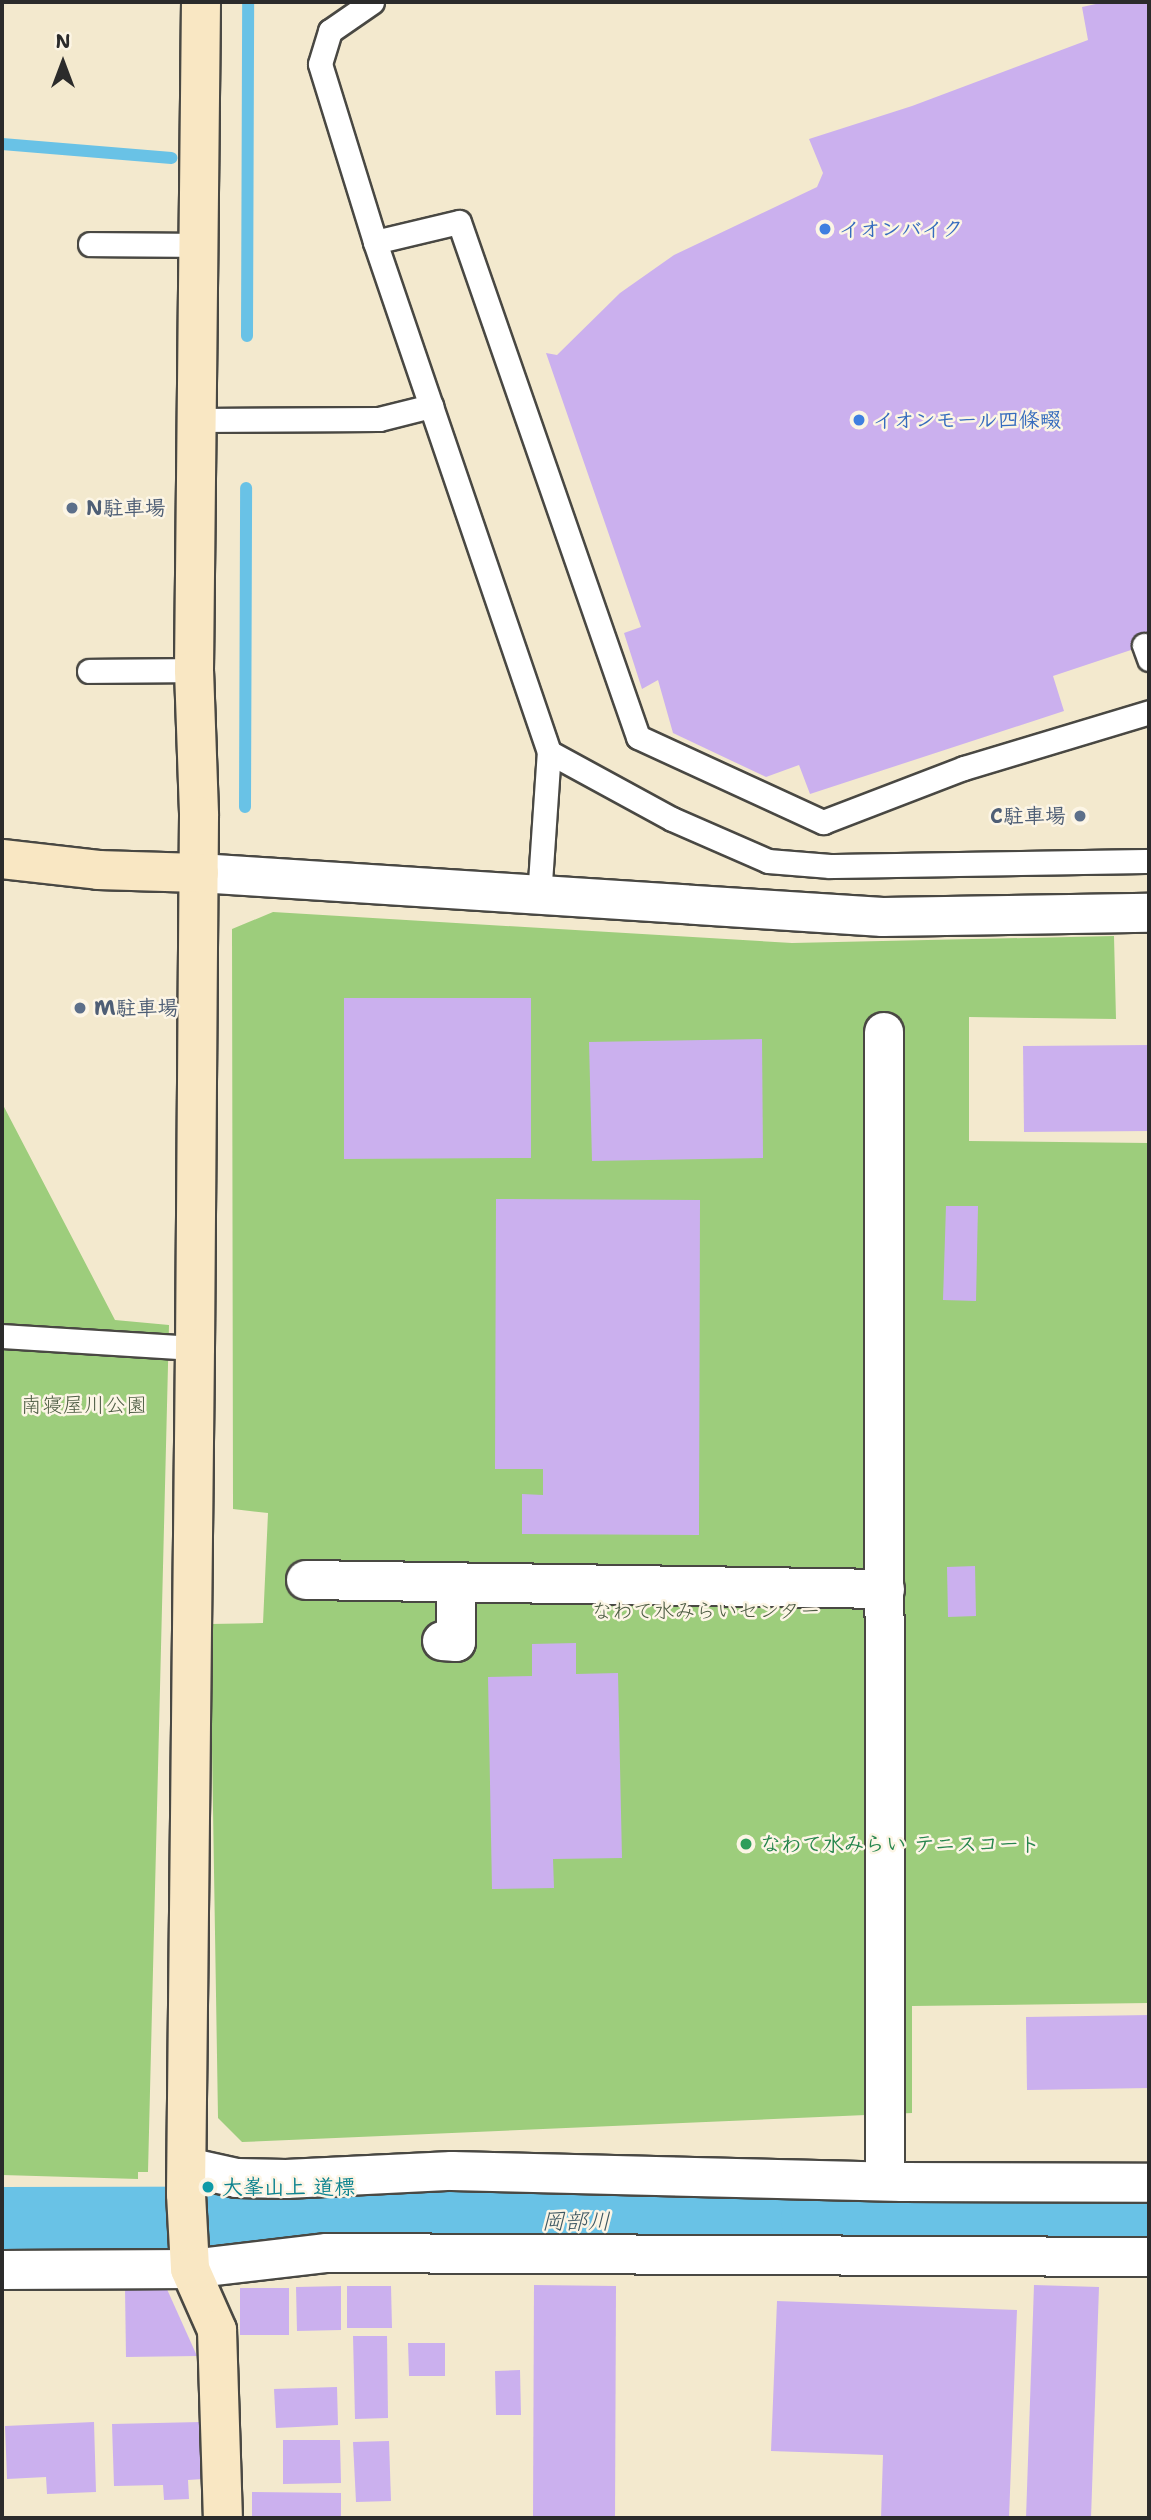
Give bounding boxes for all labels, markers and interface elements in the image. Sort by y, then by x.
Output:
north arrow [28,28,98,98]
text: N [55,29,71,54]
place label: イオンバイク [839,216,965,242]
marker: イオンバイク [817,221,833,237]
place label: イオンモール四條畷 [873,407,1062,433]
marker: イオンモール四條畷 [851,412,867,428]
place label: N駐車場 [86,495,166,521]
marker: N駐車場 [64,500,80,516]
place label: C駐車場 [990,803,1066,829]
marker: C駐車場 [1072,808,1088,824]
place label: M駐車場 [94,995,179,1021]
marker: M駐車場 [72,1000,88,1016]
park label: 南寝屋川公園 [21,1392,147,1418]
park label: なわて水みらいセンター [591,1598,821,1624]
place label: なわて水みらい テニスコート [760,1831,1040,1857]
marker: なわて水みらい テニスコート [738,1836,754,1852]
place label: 大峯山上 道標 [222,2174,355,2200]
marker: 大峯山上 道標 [200,2179,216,2195]
water label: 岡部川 [542,2207,610,2235]

